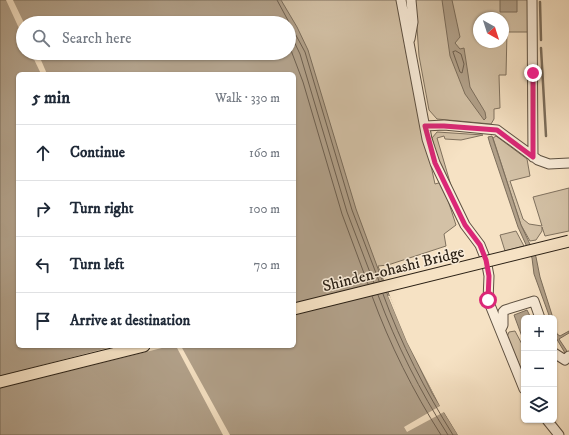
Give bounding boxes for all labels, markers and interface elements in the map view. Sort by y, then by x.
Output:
north arrow [473,12,509,48]
search box [16,16,296,60]
icon: search [30,27,52,49]
text: Search here [62,29,131,48]
route end [524,64,542,82]
text: 5 min [32,87,70,109]
text: Walk · 330 m [215,90,280,106]
icon: ahead [32,142,54,164]
text: Continue [70,143,125,162]
text: 160 m [249,145,280,161]
icon: right [32,198,54,220]
text: Turn right [70,199,133,218]
text: 100 m [249,201,280,217]
street label: Shinden-ohashi Bridge [320,242,467,296]
icon: left [32,254,54,276]
text: Turn left [70,255,124,274]
text: 70 m [254,257,280,273]
route start [479,291,497,309]
icon: arrive [32,310,54,332]
text: Arrive at destination [70,311,190,330]
map controls [521,315,557,423]
button: + [521,315,557,351]
button: − [521,351,557,387]
button: layers [521,387,557,423]

